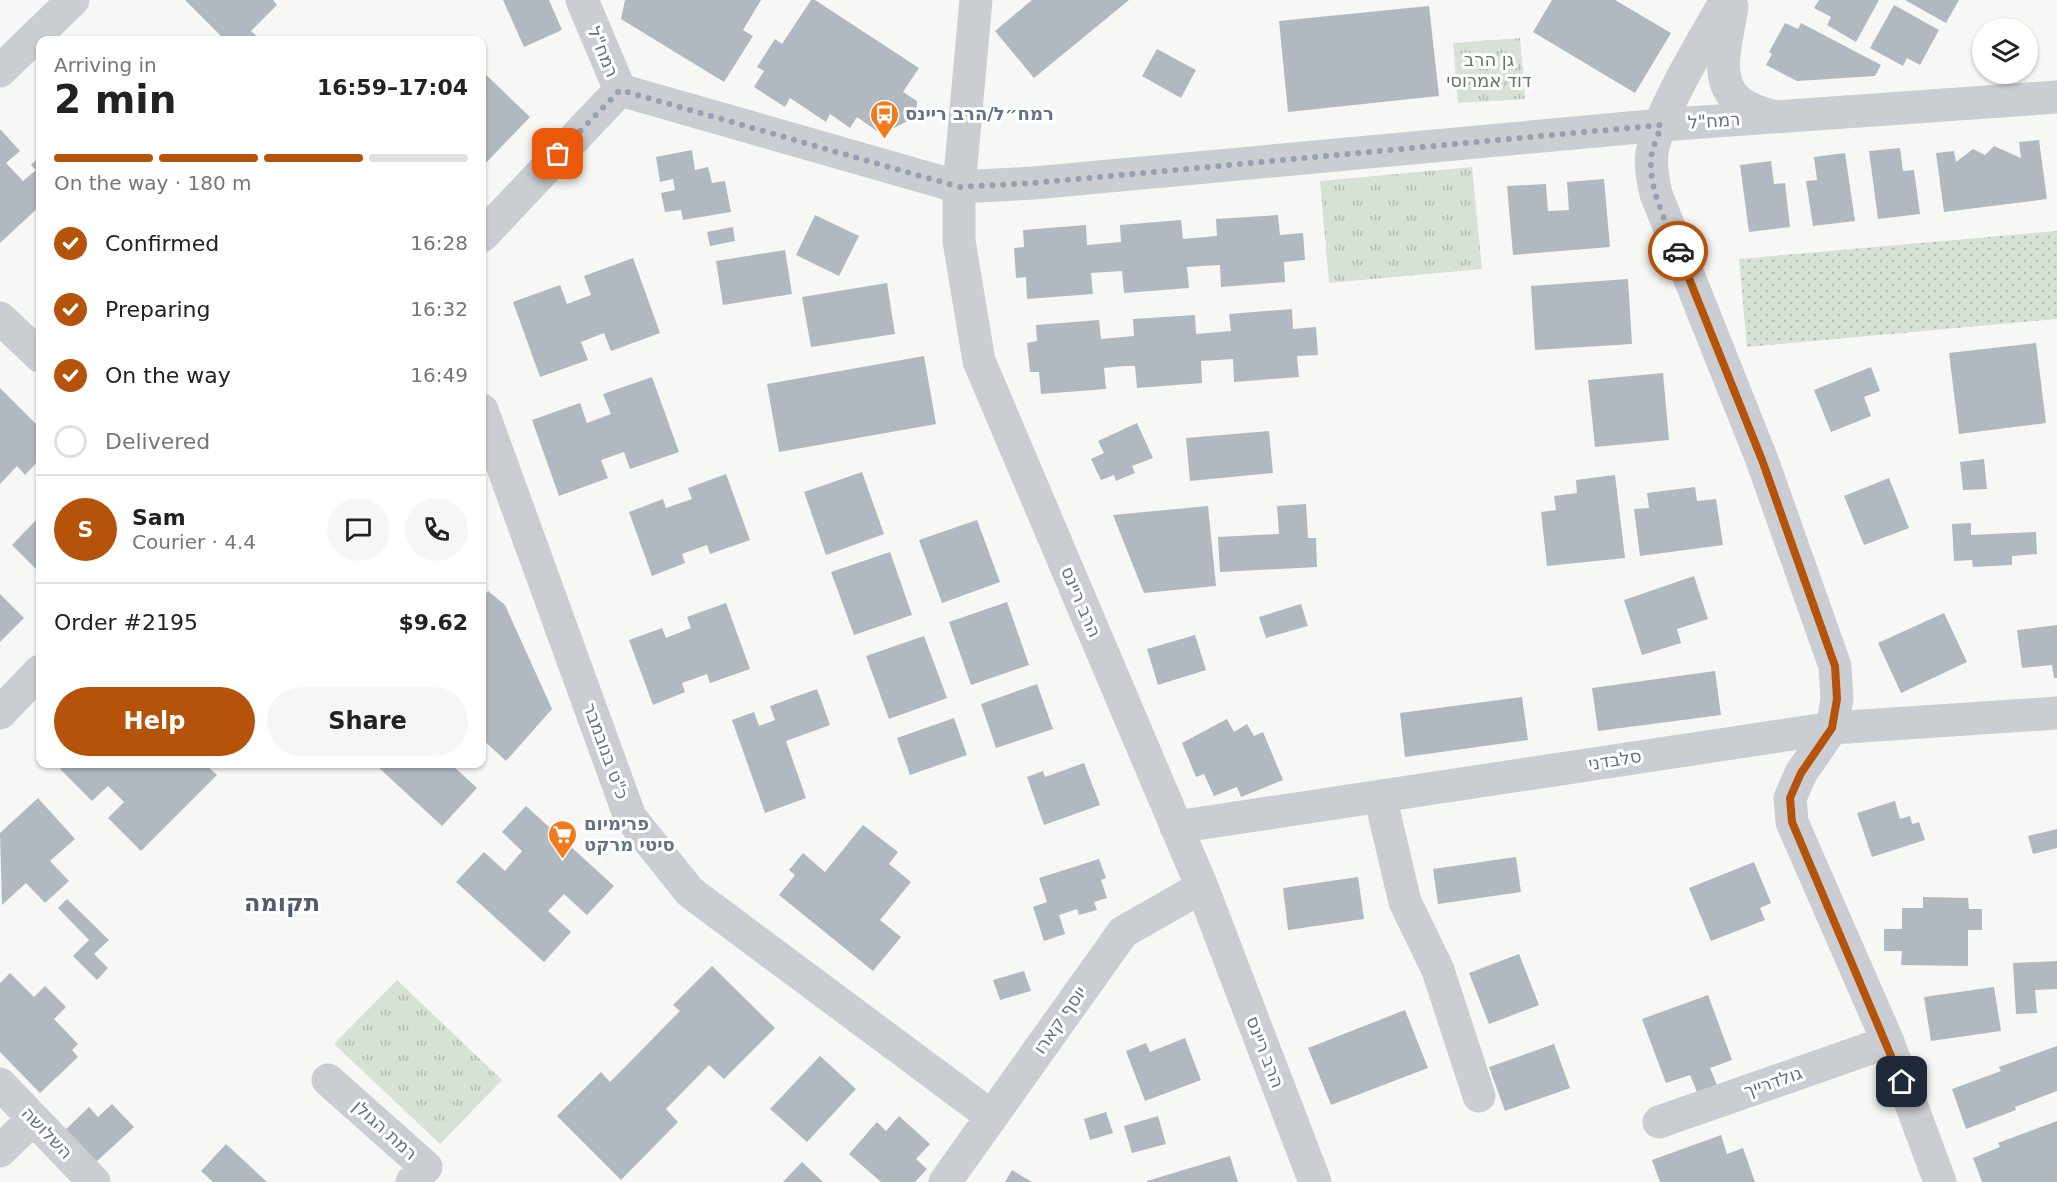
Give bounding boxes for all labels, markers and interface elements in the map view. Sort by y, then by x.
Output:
map controls [1972,18,2038,84]
button: layers [1972,18,2038,84]
street label: רמח"ל [584,23,623,80]
park label: גן הרב דוד אמרוסי [1446,49,1532,91]
text: Arriving in [54,53,157,77]
text: 16:59–17:04 [317,75,468,100]
text: 2 min [54,77,176,122]
bus stop icon: רמח״ל/הרב ריינס [868,98,900,140]
place label: רמח״ל/הרב ריינס [905,103,1054,124]
street label: רמח"ל [1687,108,1741,133]
pin [532,128,583,179]
icon: bag [541,137,574,170]
text: On the way · 180 m [54,171,252,195]
courier [1648,221,1708,281]
icon: check [54,227,87,260]
text: Confirmed [105,231,219,256]
text: 16:28 [410,231,468,255]
icon: car [1662,235,1695,268]
icon: check [54,293,87,326]
text: Preparing [105,297,211,322]
text: 16:32 [410,297,468,321]
icon: check [54,359,87,392]
text: On the way [105,363,231,388]
text: 16:49 [410,363,468,387]
text: Delivered [105,429,210,454]
button: chat [327,498,390,561]
button: phone [405,498,468,561]
text: Sam [132,505,186,530]
text: S [78,517,93,542]
text: Courier · 4.4 [132,530,256,554]
street label: הרב ריינס [1057,563,1106,640]
text: Order #2195 [54,610,198,635]
text: $9.62 [398,610,468,635]
button: Help [54,687,255,756]
button: Share [267,687,468,756]
street label: כ"ט בנובמבר [579,700,634,802]
street label: סלבדני [1587,745,1643,774]
place label: פרימיום סיטי מרקט [584,813,675,855]
supermarket icon: פרימיום סיטי מרקט [547,818,579,860]
district label: תקומה [244,889,320,917]
street label: יוסף קארו [1029,982,1090,1058]
street label: הרב ריינס [1242,1013,1289,1091]
pin [1876,1056,1927,1107]
street label: גולדרייך [1741,1062,1805,1101]
icon: home [1885,1065,1918,1098]
street label: רמת הגולן [349,1095,422,1164]
street label: השלושה [18,1102,77,1163]

